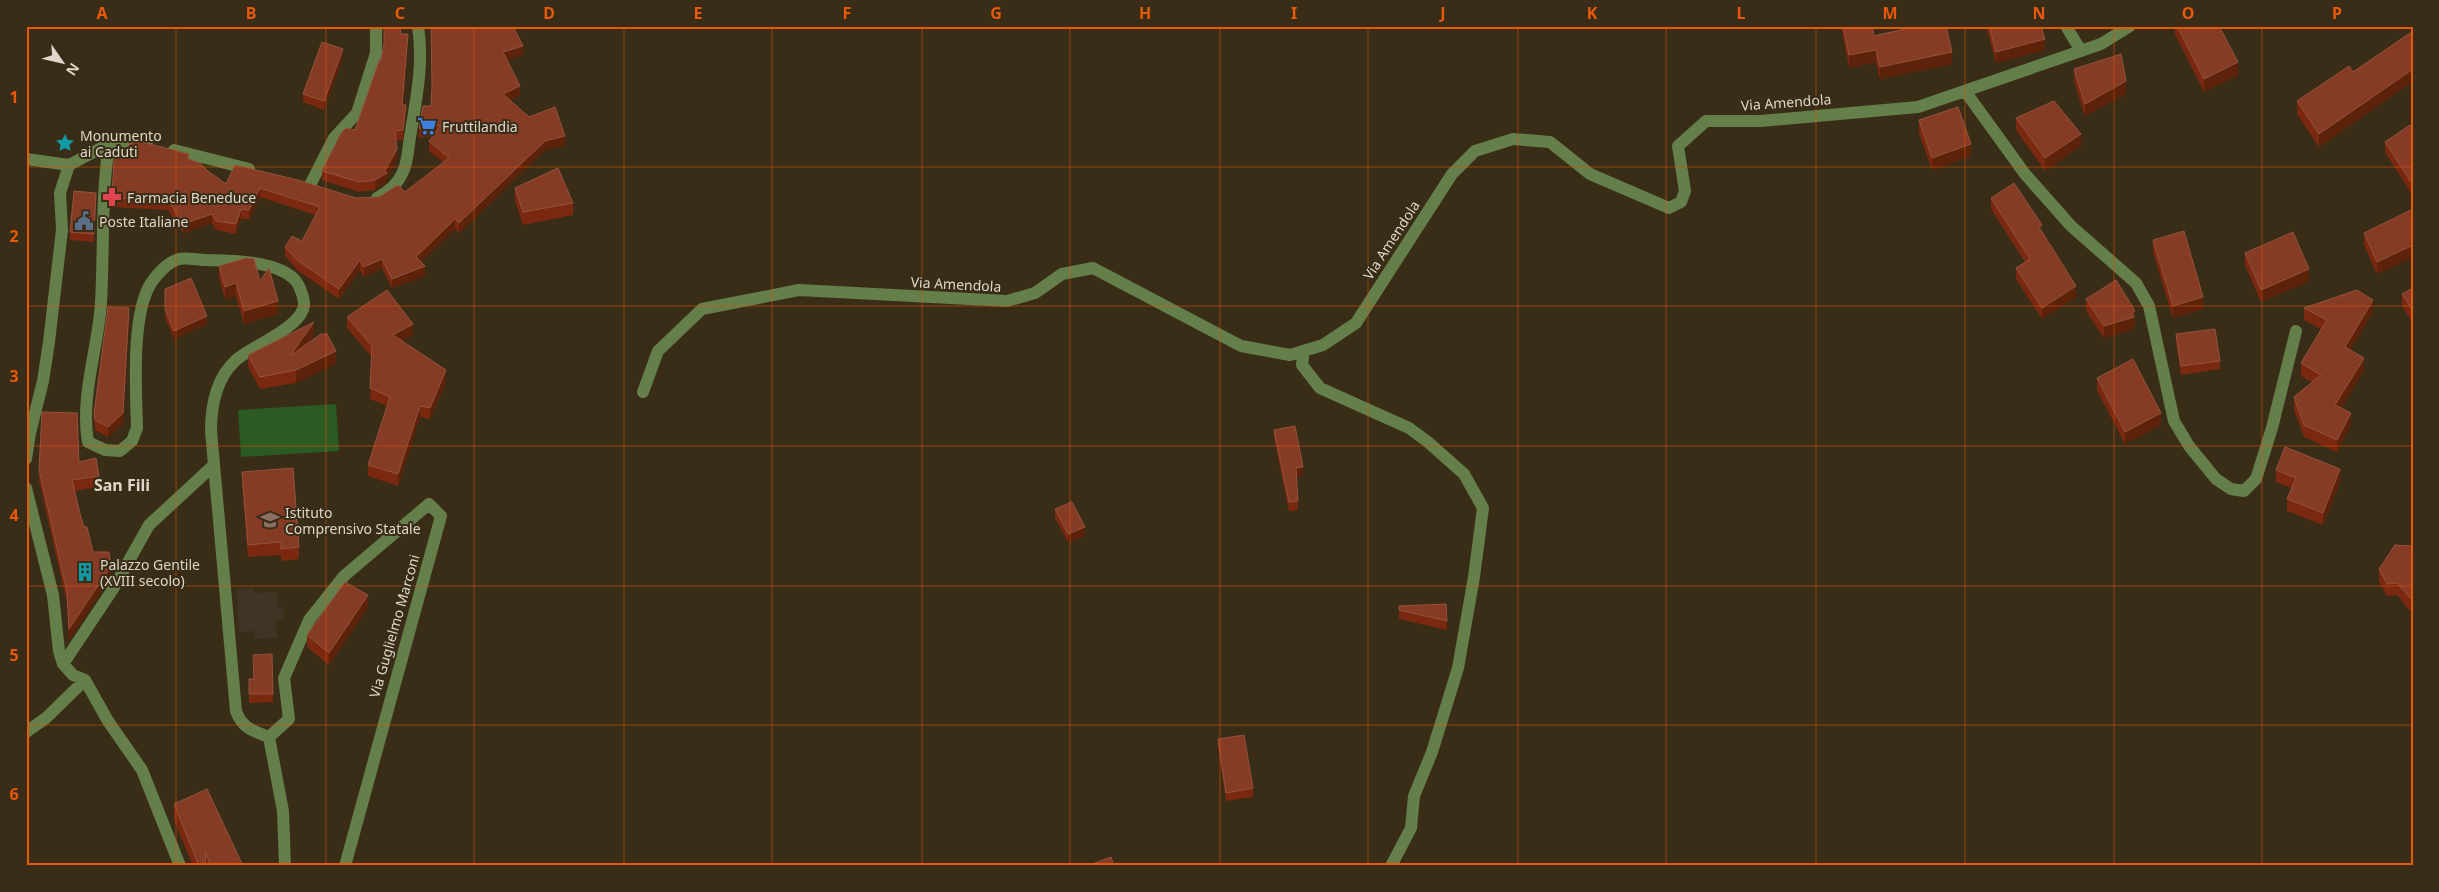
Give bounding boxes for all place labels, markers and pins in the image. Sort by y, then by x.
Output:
supermarket icon: Fruttilandia [416,115,438,137]
place label: Fruttilandia [442,117,518,136]
place label: Monumento ai Caduti [80,126,162,161]
place icon: Monumento ai Caduti [54,132,76,154]
pharmacy icon: Farmacia Beneduce [101,186,123,208]
place label: Farmacia Beneduce [127,188,256,207]
public building icon: Poste Italiane [73,210,95,232]
place label: Poste Italiane [99,212,189,231]
place label: Istituto Comprensivo Statale [285,503,421,538]
school or university icon: Istituto Comprensivo Statale [259,509,281,531]
place label: Palazzo Gentile (XVIII secolo) [100,555,200,590]
building icon: Palazzo Gentile (XVIII secolo) [74,561,96,583]

